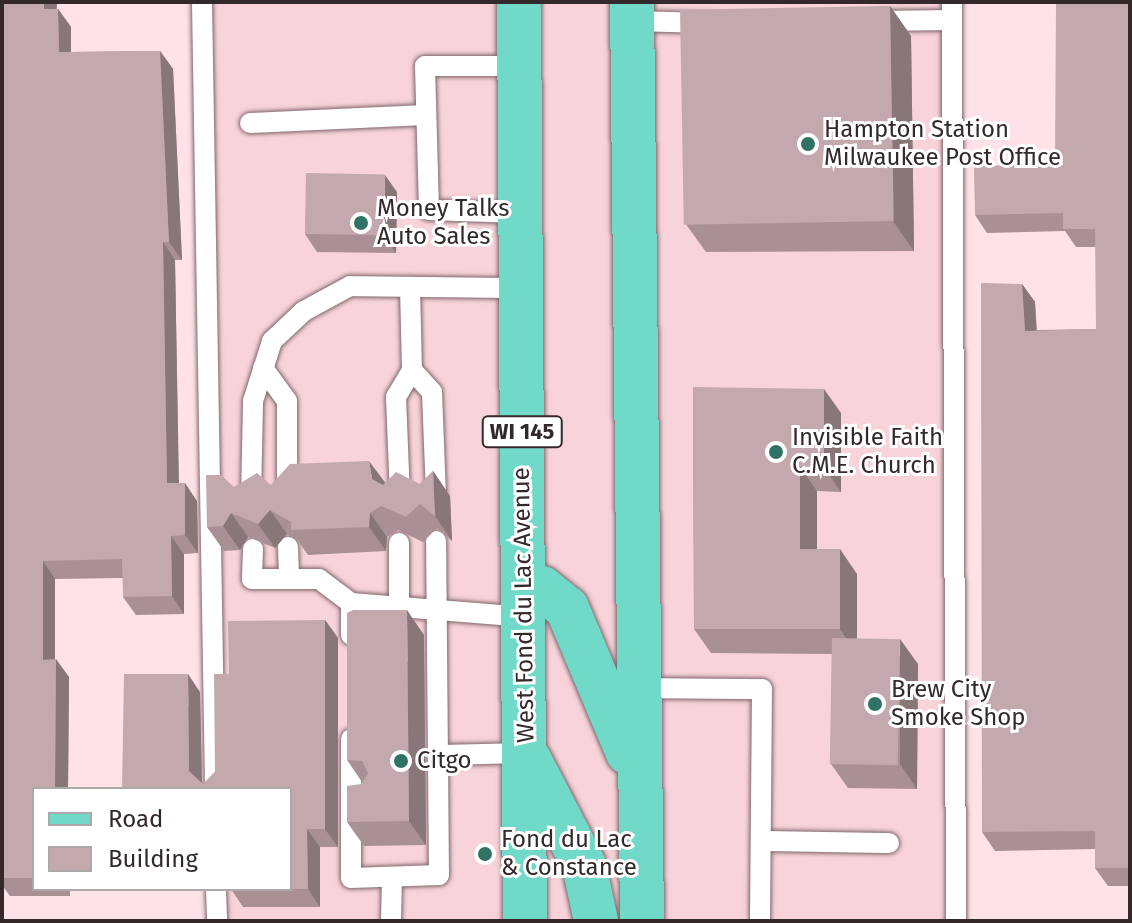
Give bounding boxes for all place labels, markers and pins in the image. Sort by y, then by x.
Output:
place label: Hampton Station Milwaukee Post Office [824,116,1061,172]
marker: Hampton Station Milwaukee Post Office [799,135,817,153]
place label: Money Talks Auto Sales [377,195,509,251]
marker: Money Talks Auto Sales [352,214,370,232]
place label: Invisible Faith C.M.E. Church [792,424,943,480]
marker: Invisible Faith C.M.E. Church [767,443,785,461]
place label: Brew City Smoke Shop [891,676,1026,732]
marker: Brew City Smoke Shop [866,695,884,713]
place label: Citgo [417,747,472,775]
marker: Citgo [392,752,410,770]
place label: Fond du Lac & Constance [501,826,637,882]
marker: Fond du Lac & Constance [476,845,494,863]

